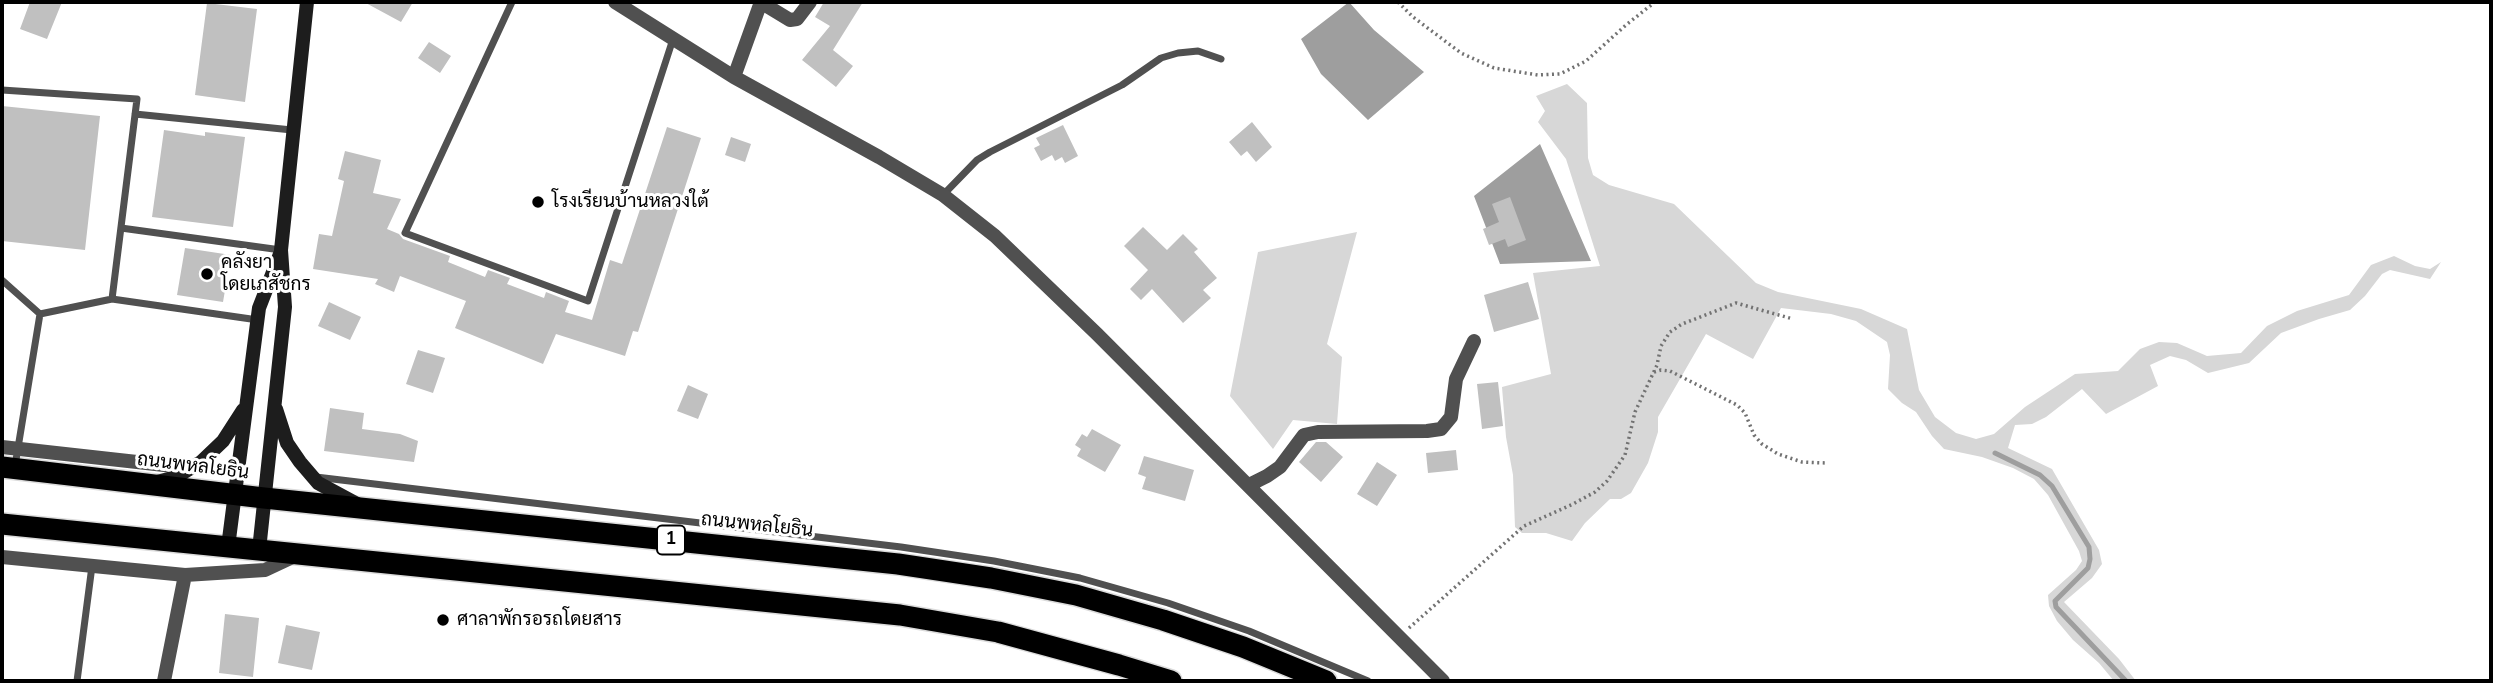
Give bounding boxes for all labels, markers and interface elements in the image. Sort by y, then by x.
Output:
place label: โรงเรียนบ้านหลวงใต้ [552,191,709,213]
marker: โรงเรียนบ้านหลวงใต้ [530,194,546,210]
place label: คลังยา โดยเภสัชกร [221,252,311,296]
marker: คลังยา โดยเภสัชกร [199,266,215,282]
street label: ถนนพหลโยธิน [136,449,250,485]
street label: ถนนพหลโยธิน [700,509,814,543]
road number: 1 [657,526,685,554]
place label: ศาลาพักรอรถโดยสาร [457,609,622,631]
marker: ศาลาพักรอรถโดยสาร [435,612,451,628]

